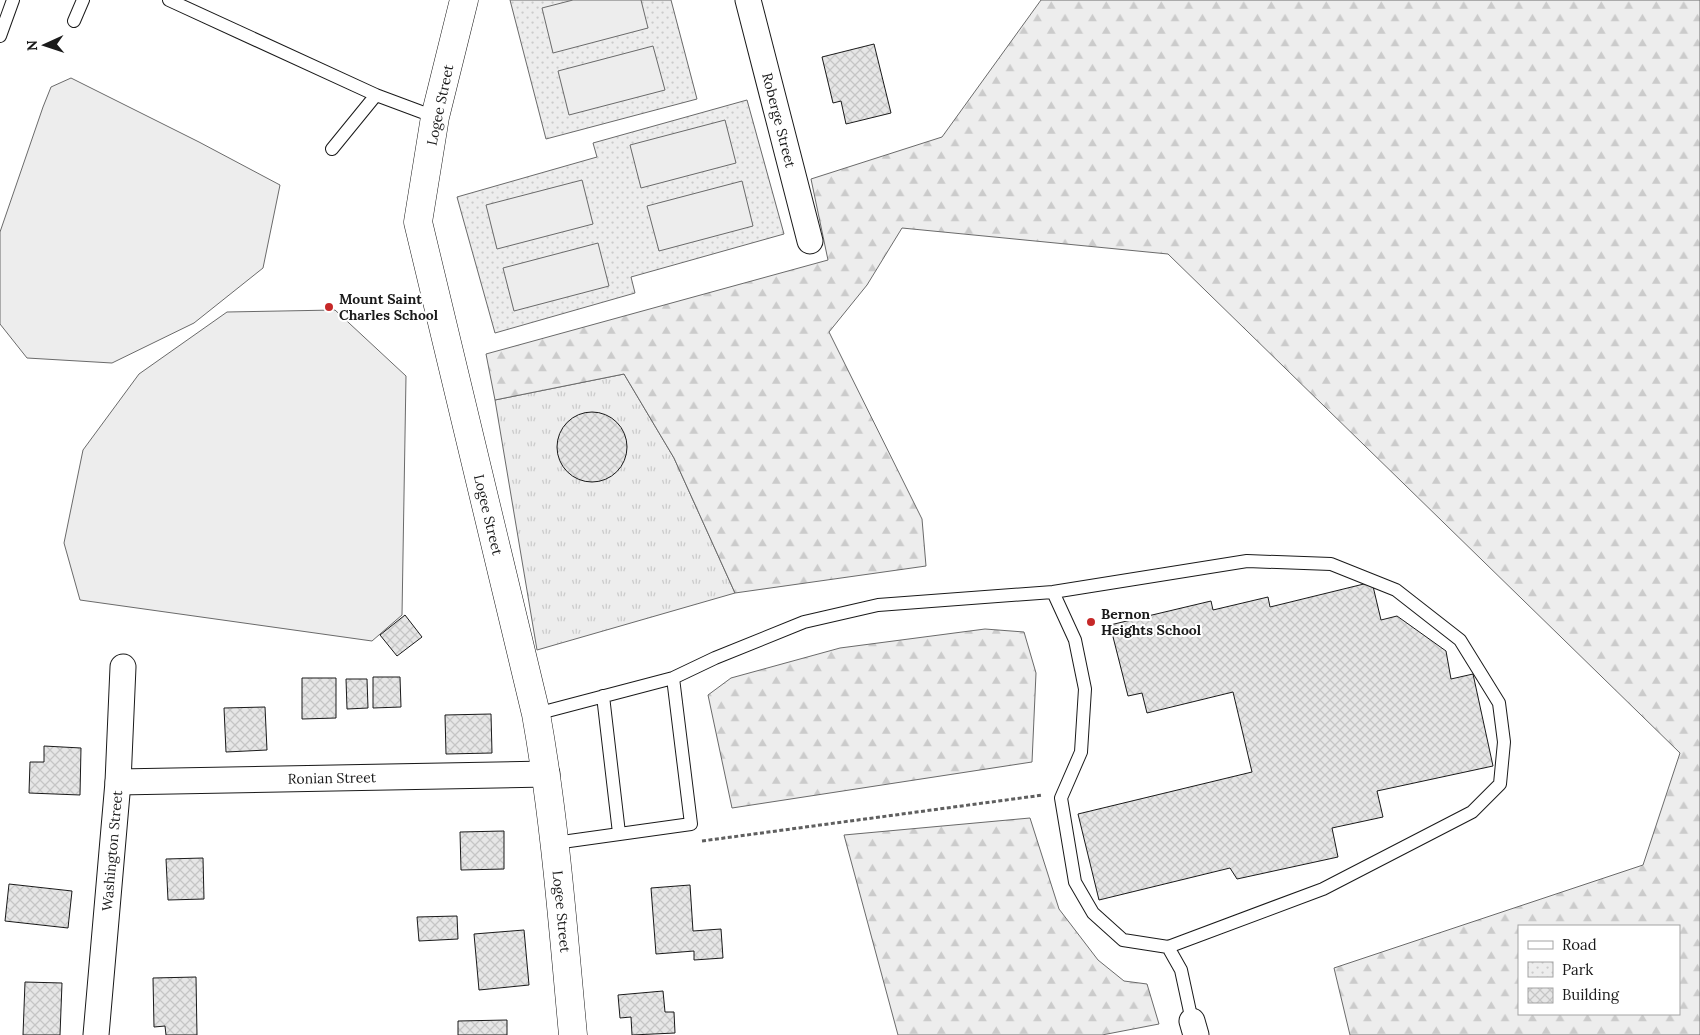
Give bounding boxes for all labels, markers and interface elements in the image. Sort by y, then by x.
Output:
north arrow [20,20,70,70]
text: N [23,40,41,52]
street label: Logee Street [423,62,457,147]
street label: Roberge Street [758,71,800,170]
place label: Mount Saint Charles School [339,290,439,324]
marker: Mount Saint Charles School [323,301,335,313]
street label: Logee Street [470,473,507,558]
place label: Bernon Heights School [1101,605,1202,639]
marker: Bernon Heights School [1085,616,1097,628]
street label: Ronian Street [288,768,377,788]
street label: Washington Street [98,789,126,912]
street label: Logee Street [549,869,574,954]
legend [1518,925,1680,1015]
text: Road [1562,935,1597,954]
text: Park [1562,960,1593,979]
text: Building [1562,985,1620,1004]

